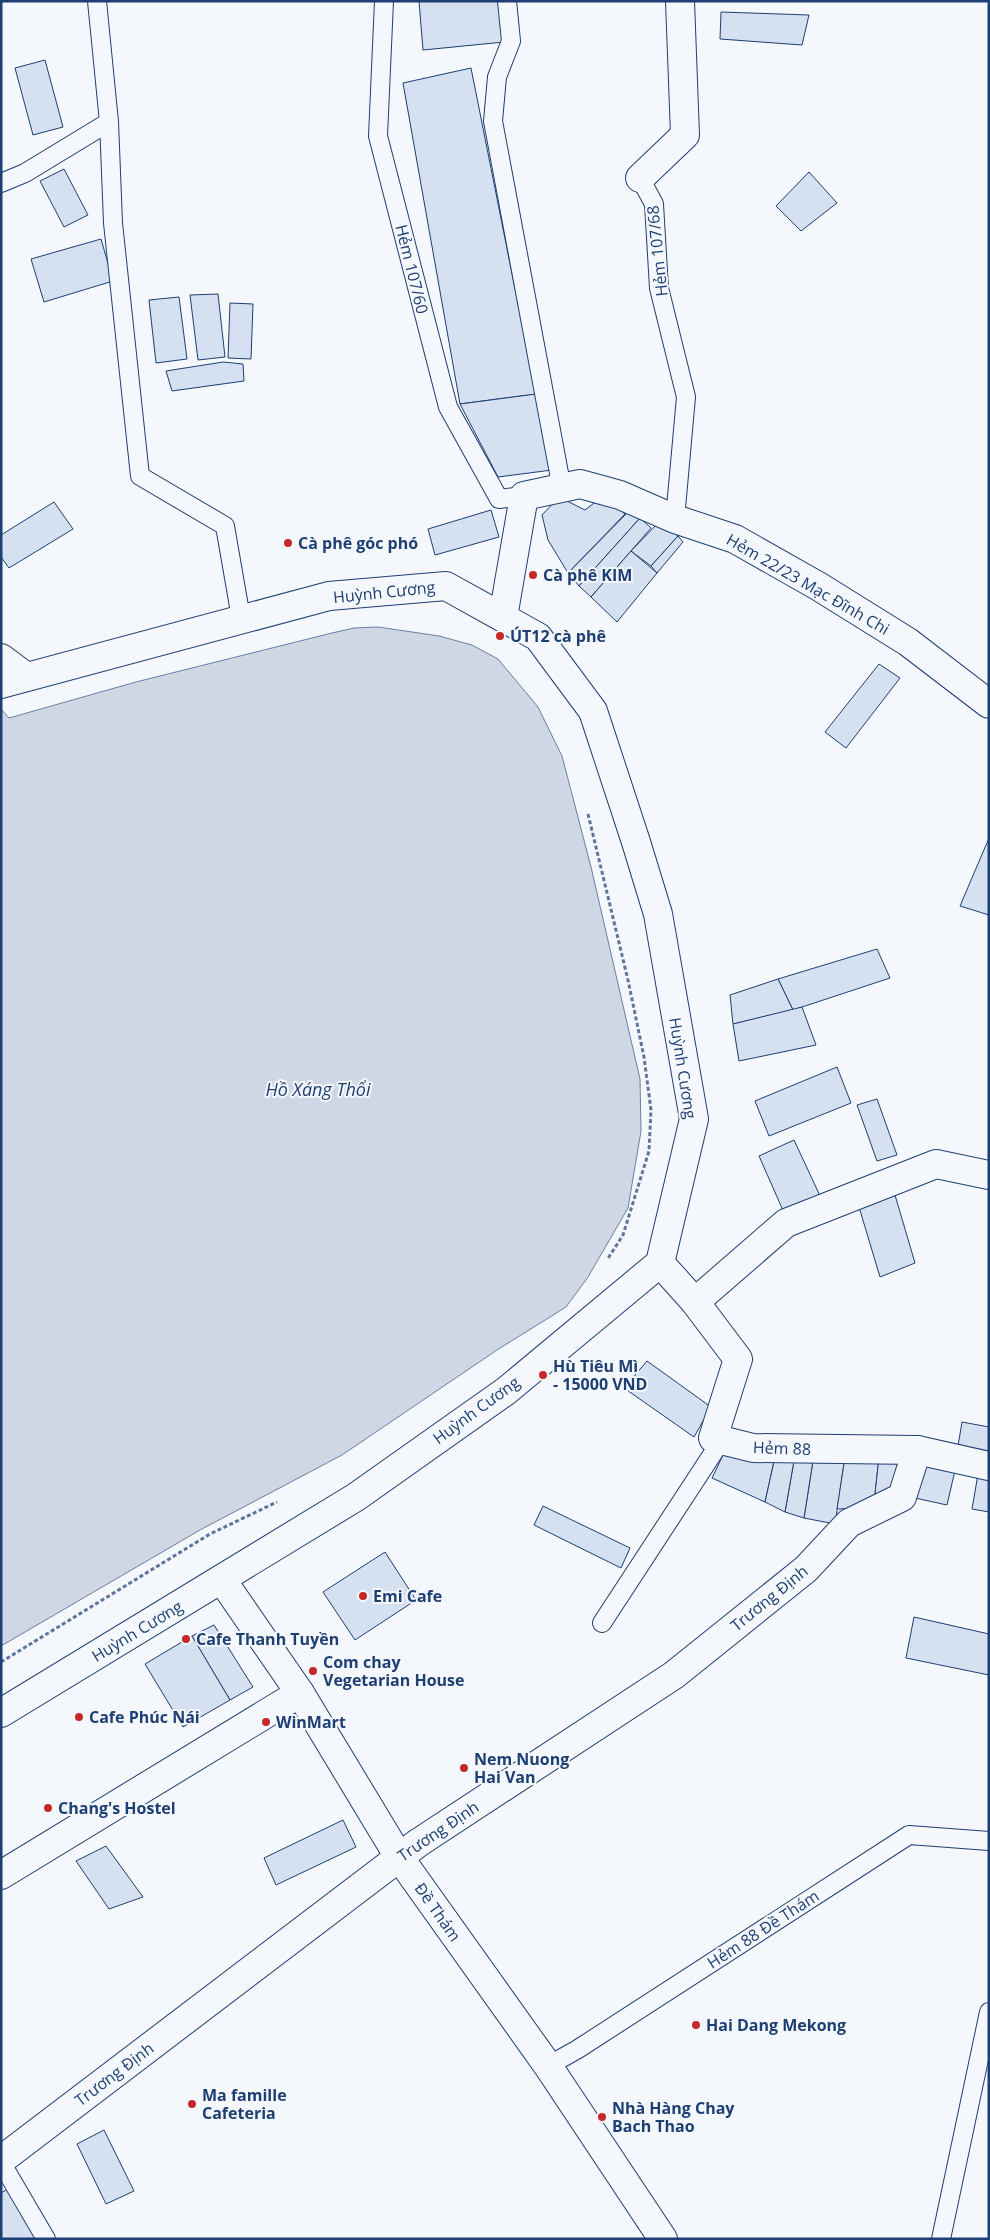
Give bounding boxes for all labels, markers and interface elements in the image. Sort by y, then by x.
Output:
street label: Hẻm 107/68 [641,204,673,298]
street label: Hẻm 107/60 [390,222,434,316]
street label: Hẻm 22/23 Mạc Đĩnh Chi [722,528,894,640]
place label: Cà phê góc phó [298,532,418,554]
marker: Cà phê góc phó [282,537,294,549]
place label: Cà phê KIM [543,564,632,586]
marker: Cà phê KIM [527,569,539,581]
street label: Huỳnh Cương [332,576,436,608]
place label: ÚT12 cà phê [510,625,606,647]
marker: ÚT12 cà phê [494,630,506,642]
street label: Huỳnh Cương [664,1016,702,1121]
water label: Hồ Xáng Thổi [265,1077,371,1101]
place label: Hù Tiêu Mì - 15000 VND [553,1355,647,1395]
marker: Hù Tiêu Mì - 15000 VND [537,1369,549,1381]
street label: Huỳnh Cương [428,1371,524,1449]
street label: Hẻm 88 [753,1436,811,1460]
street label: Trương Định [726,1560,812,1636]
place label: Emi Cafe [373,1585,442,1607]
marker: Emi Cafe [357,1590,369,1602]
street label: Huỳnh Cương [87,1595,187,1667]
place label: Cafe Thanh Tuyền [196,1628,339,1650]
marker: Cafe Thanh Tuyền [180,1633,192,1645]
place label: Com chay Vegetarian House [323,1651,465,1691]
marker: Com chay Vegetarian House [307,1665,319,1677]
place label: Cafe Phúc Nái [89,1706,200,1728]
marker: Cafe Phúc Nái [73,1711,85,1723]
place label: WinMart [276,1711,346,1733]
marker: WinMart [260,1716,272,1728]
place label: Nem Nuong Hai Van [474,1748,569,1788]
marker: Nem Nuong Hai Van [458,1762,470,1774]
street label: Trương Định [393,1796,483,1866]
place label: Chang's Hostel [58,1797,176,1819]
marker: Chang's Hostel [42,1802,54,1814]
street label: Đề Thám [410,1878,466,1946]
street label: Hẻm 88 Đề Thám [703,1885,823,1973]
place label: Hai Dang Mekong [706,2014,846,2036]
marker: Hai Dang Mekong [690,2019,702,2031]
street label: Trương Định [70,2037,158,2111]
place label: Ma famille Cafeteria [202,2084,287,2124]
place label: Nhà Hàng Chay Bach Thao [612,2097,735,2137]
marker: Ma famille Cafeteria [186,2098,198,2110]
marker: Nhà Hàng Chay Bach Thao [596,2111,608,2123]

